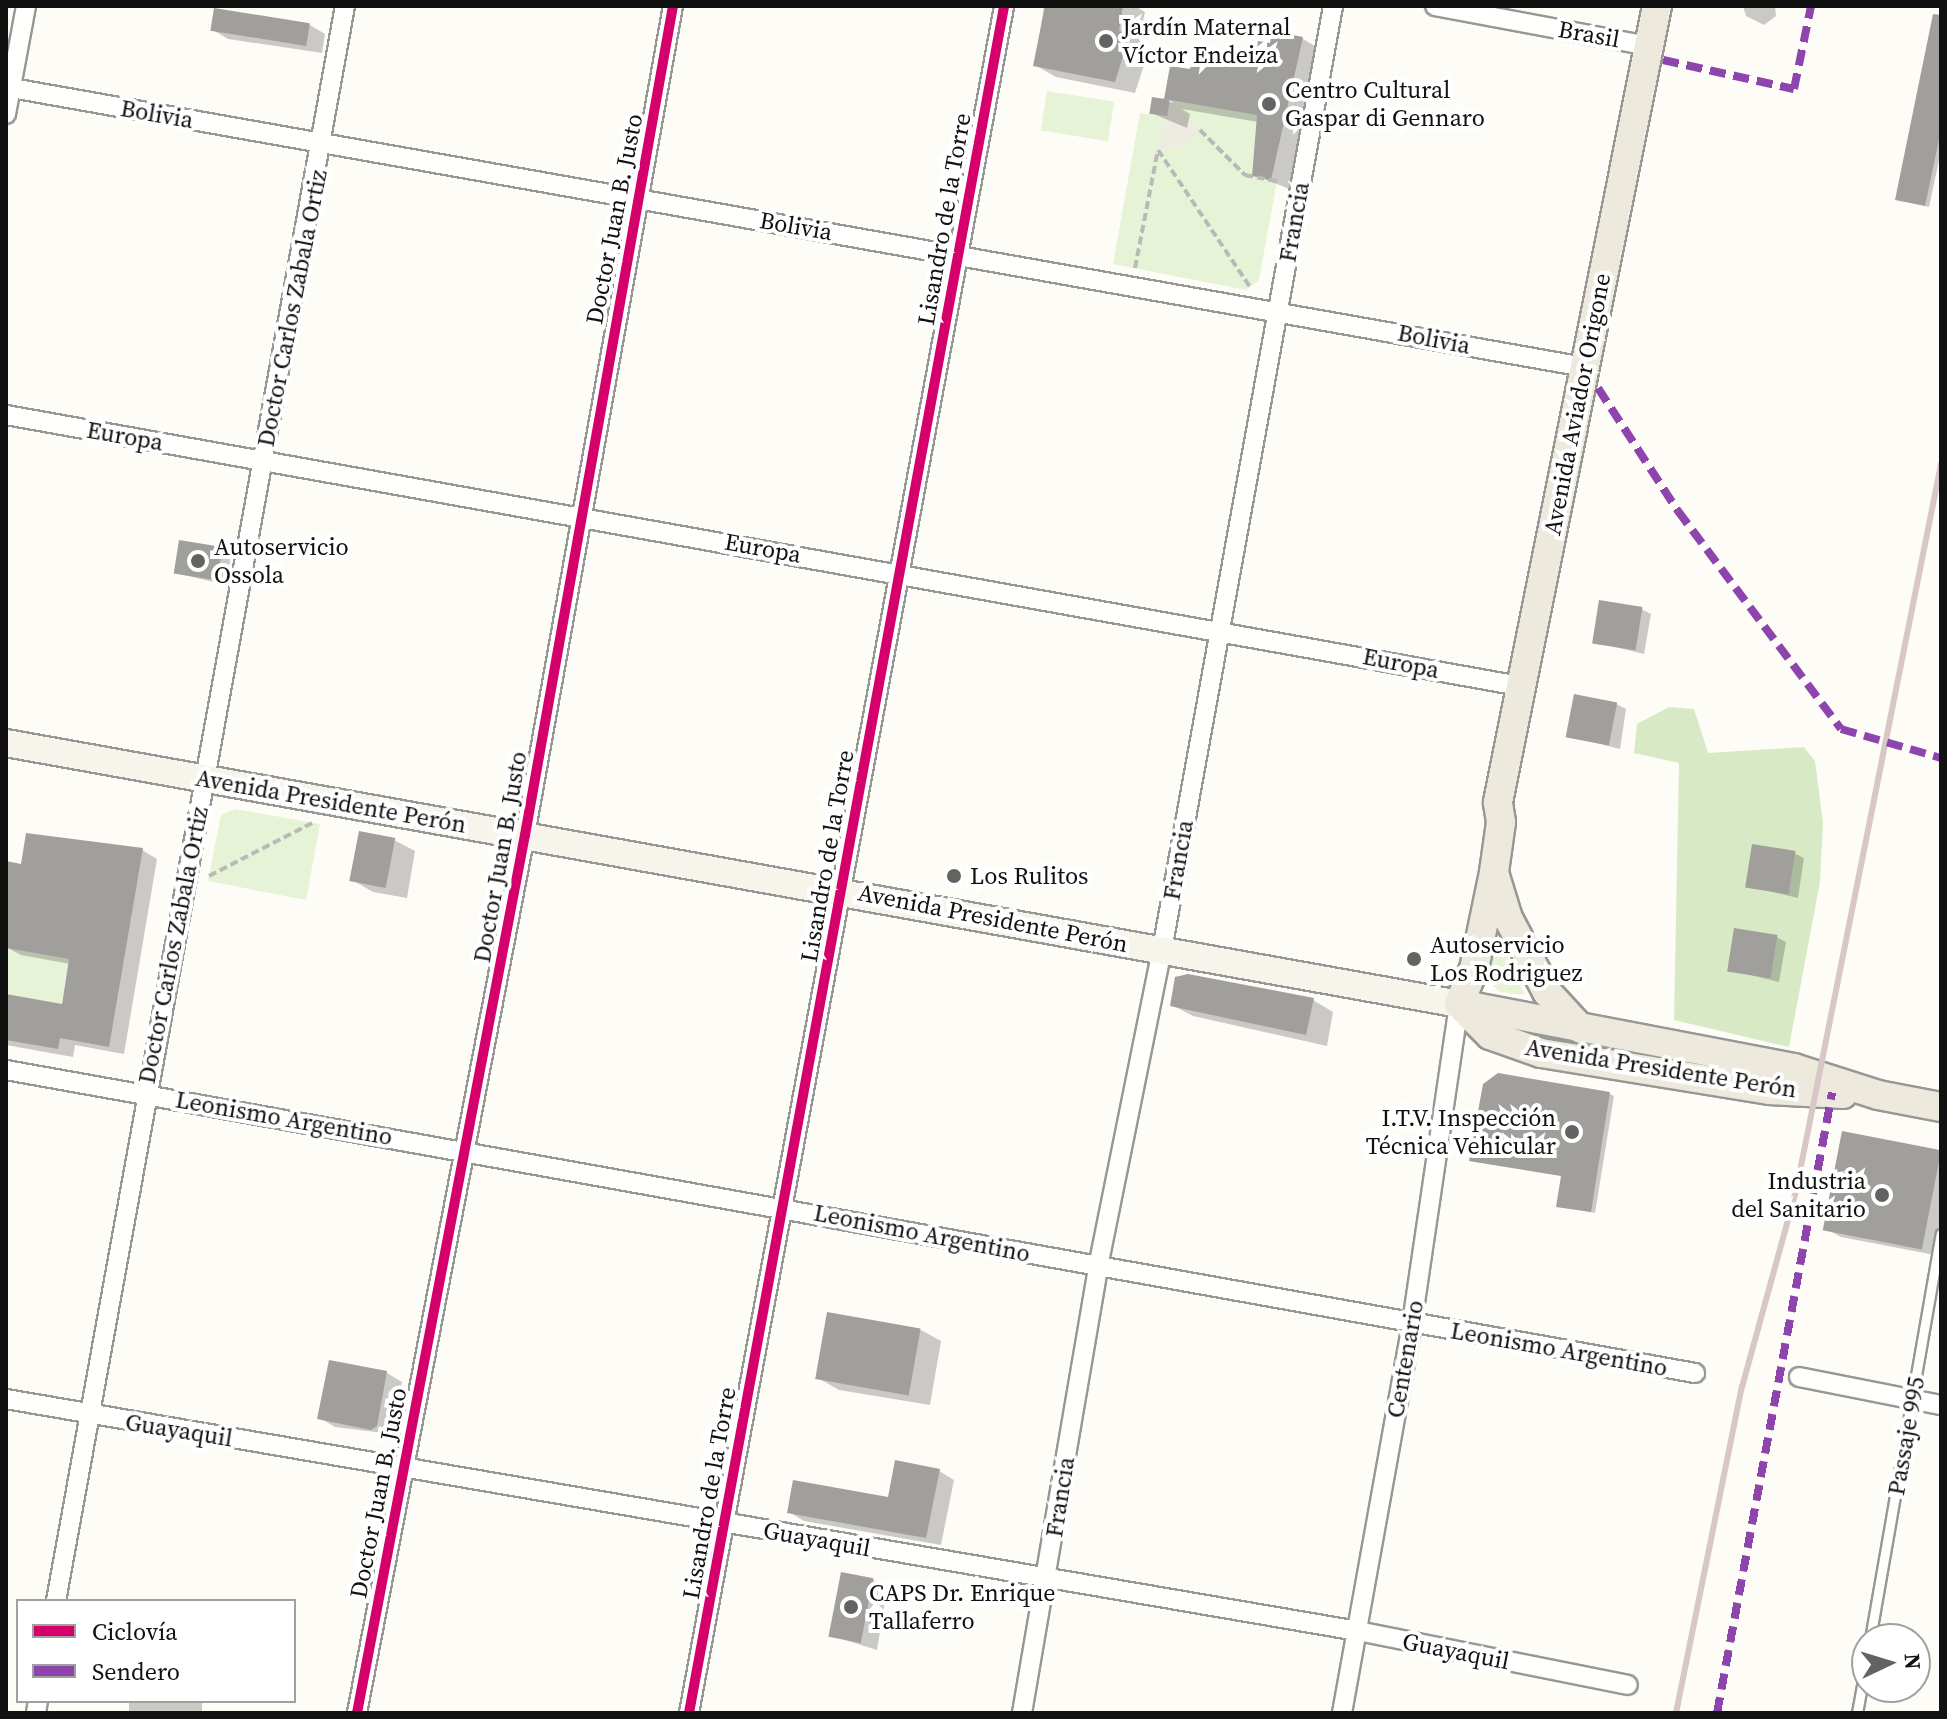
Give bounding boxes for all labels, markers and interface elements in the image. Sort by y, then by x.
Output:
place label: Jardín Maternal Víctor Endeiza [1122,13,1291,69]
street label: Brasil [1556,14,1622,54]
marker: Jardín Maternal Víctor Endeiza [1097,32,1115,50]
place label: Centro Cultural Gaspar di Gennaro [1285,76,1485,132]
street label: Bolivia [118,93,196,135]
marker: Centro Cultural Gaspar di Gennaro [1260,95,1278,113]
street label: Doctor Juan B. Justo [579,111,649,327]
street label: Lisandro de la Torre [911,111,977,327]
street label: Doctor Carlos Zabala Ortiz [251,167,333,449]
street label: Francia [1273,180,1315,264]
street label: Bolivia [757,205,835,247]
street label: Avenida Aviador Origone [1537,271,1617,537]
street label: Bolivia [1395,318,1473,360]
street label: Europa [84,415,166,457]
street label: Europa [722,527,804,569]
place label: Autoservicio Ossola [214,533,349,589]
marker: Autoservicio Ossola [189,552,207,570]
street label: Europa [1360,641,1442,685]
street label: Lisandro de la Torre [794,748,860,964]
street label: Doctor Juan B. Justo [467,749,533,965]
street label: Avenida Presidente Perón [193,763,469,839]
street label: Doctor Carlos Zabala Ortiz [132,804,214,1086]
street label: Francia [1157,818,1199,902]
place label: Los Rulitos [970,862,1089,890]
marker: Los Rulitos [945,867,963,885]
street label: Avenida Presidente Perón [856,878,1130,958]
place label: Autoservicio Los Rodriguez [1430,931,1582,987]
marker: Autoservicio Los Rodriguez [1405,950,1423,968]
street label: Avenida Presidente Perón [1523,1032,1799,1104]
street label: Leonismo Argentino [173,1085,395,1151]
place label: I.T.V. Inspección Técnica Vehicular [1365,1104,1556,1160]
marker: I.T.V. Inspección Técnica Vehicular [1563,1123,1581,1141]
place label: Industria del Sanitario [1731,1167,1866,1223]
marker: Industria del Sanitario [1873,1186,1891,1204]
street label: Leonismo Argentino [811,1198,1033,1268]
street label: Centenario [1380,1298,1430,1420]
street label: Leonismo Argentino [1448,1316,1670,1382]
street label: Passaje 995 [1881,1374,1931,1498]
street label: Doctor Juan B. Justo [343,1385,413,1601]
street label: Lisandro de la Torre [676,1385,742,1601]
street label: Guayaquil [123,1407,235,1453]
street label: Francia [1039,1455,1081,1539]
street label: Guayaquil [761,1515,873,1563]
place label: CAPS Dr. Enrique Tallaferro [869,1579,1056,1635]
marker: CAPS Dr. Enrique Tallaferro [840,1596,862,1618]
legend [16,1599,296,1703]
text: Ciclovía [92,1615,178,1648]
north arrow [1851,1623,1931,1703]
street label: Guayaquil [1400,1627,1512,1675]
text: N [1897,1652,1928,1671]
text: Sendero [92,1655,180,1688]

